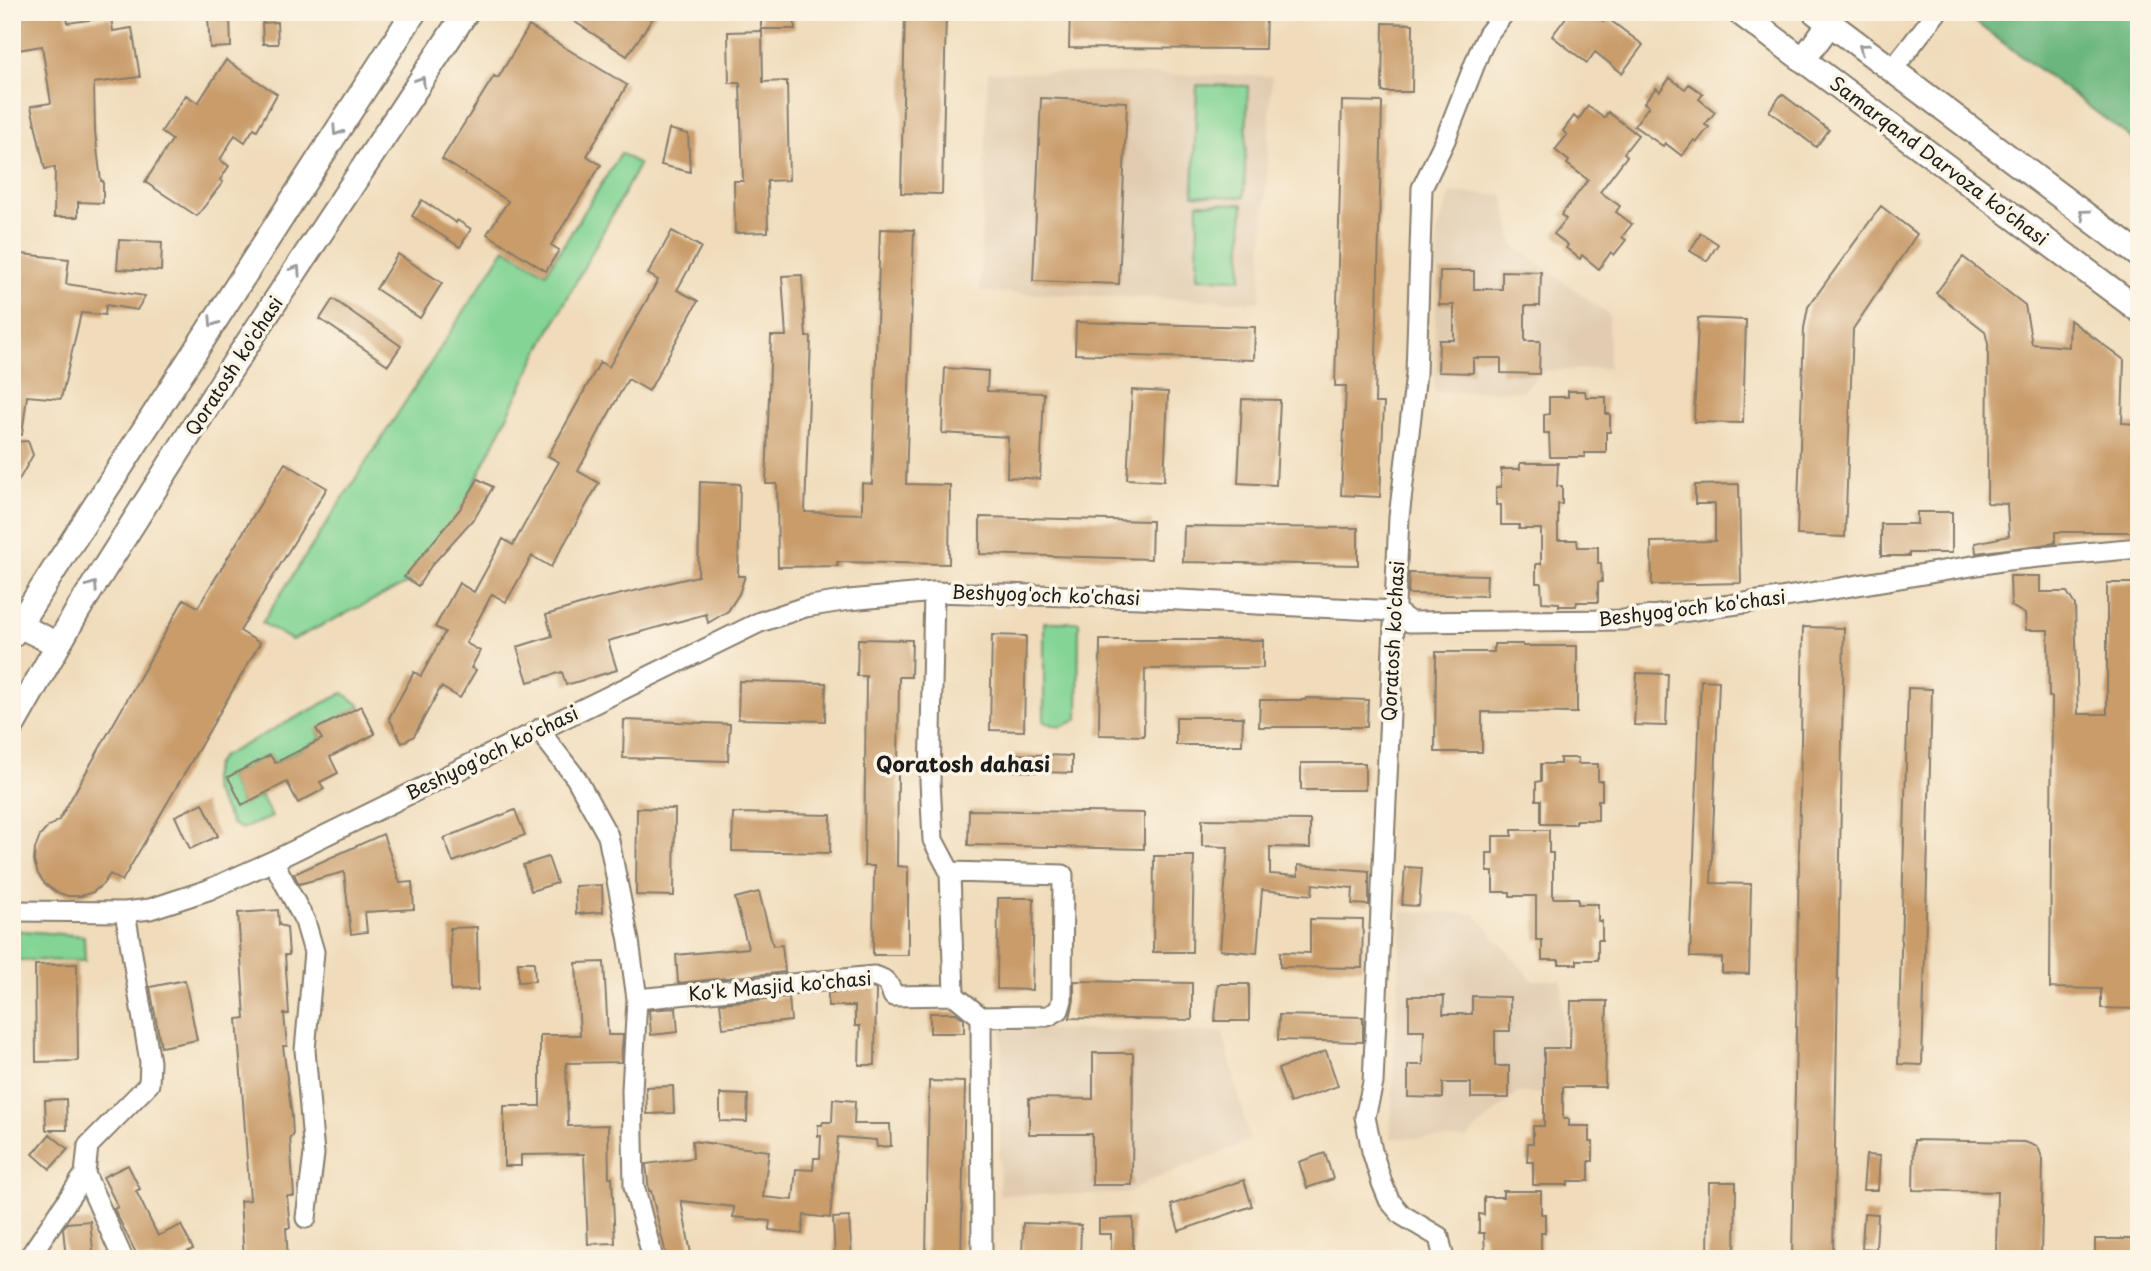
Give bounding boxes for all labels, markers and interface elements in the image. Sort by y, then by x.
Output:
one-way arrow [1858,44,1870,57]
street label: Samarqand Darvoza ko'chasi [1825,69,2055,252]
one-way arrow [413,76,425,89]
one-way arrow [333,123,345,136]
one-way arrow [2079,209,2092,222]
one-way arrow [287,265,300,278]
street label: Qoratosh ko'chasi [178,290,289,441]
one-way arrow [209,314,221,327]
street label: Qoratosh ko'chasi [1374,560,1410,722]
street label: Beshyog'och ko'chasi [951,577,1141,611]
one-way arrow [85,580,98,593]
street label: Beshyog'och ko'chasi [1596,582,1787,632]
street label: Beshyog'och ko'chasi [401,698,583,806]
district label: Qoratosh dahasi [876,747,1050,779]
street label: Ko'k Masjid ko'chasi [687,963,873,1007]

